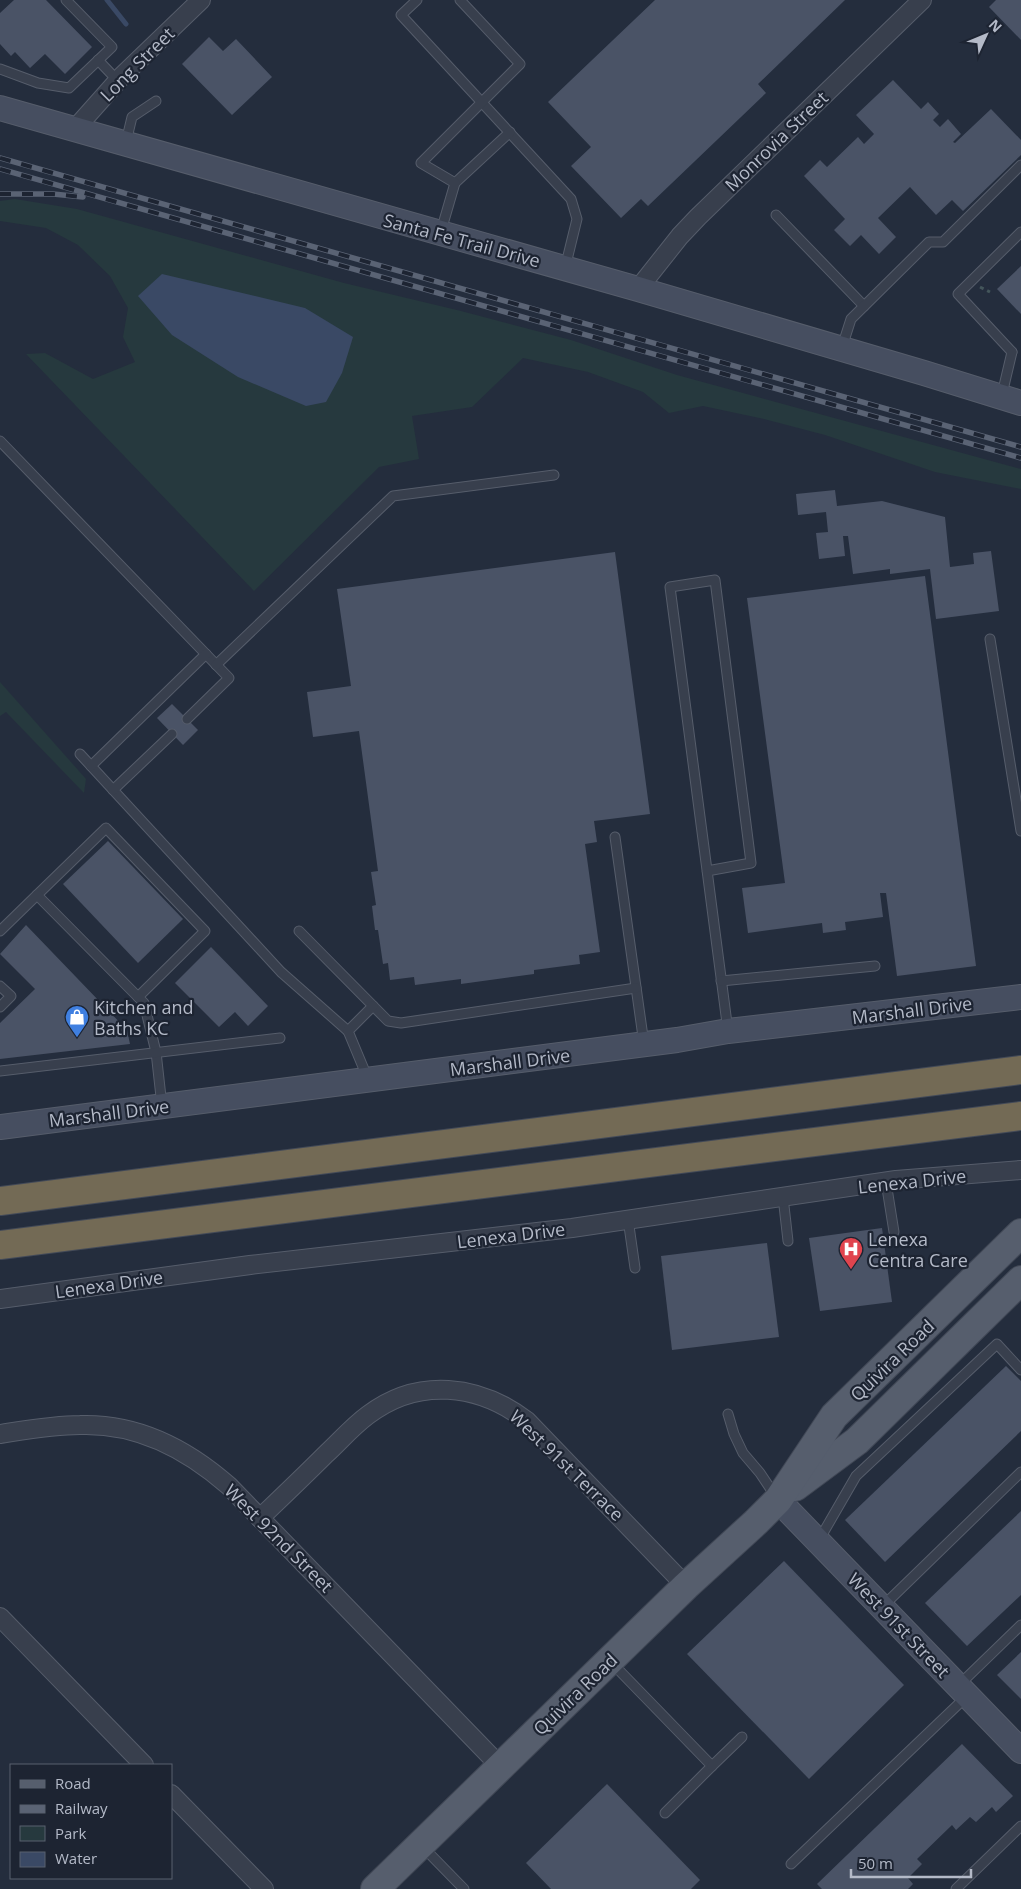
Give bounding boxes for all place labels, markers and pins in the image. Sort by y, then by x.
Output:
place label: Kitchen and Baths KC [94,995,194,1040]
shop icon: Kitchen and Baths KC [64,1004,90,1038]
place label: Lenexa Centra Care [868,1227,968,1272]
hospital icon: Lenexa Centra Care [838,1236,864,1270]

